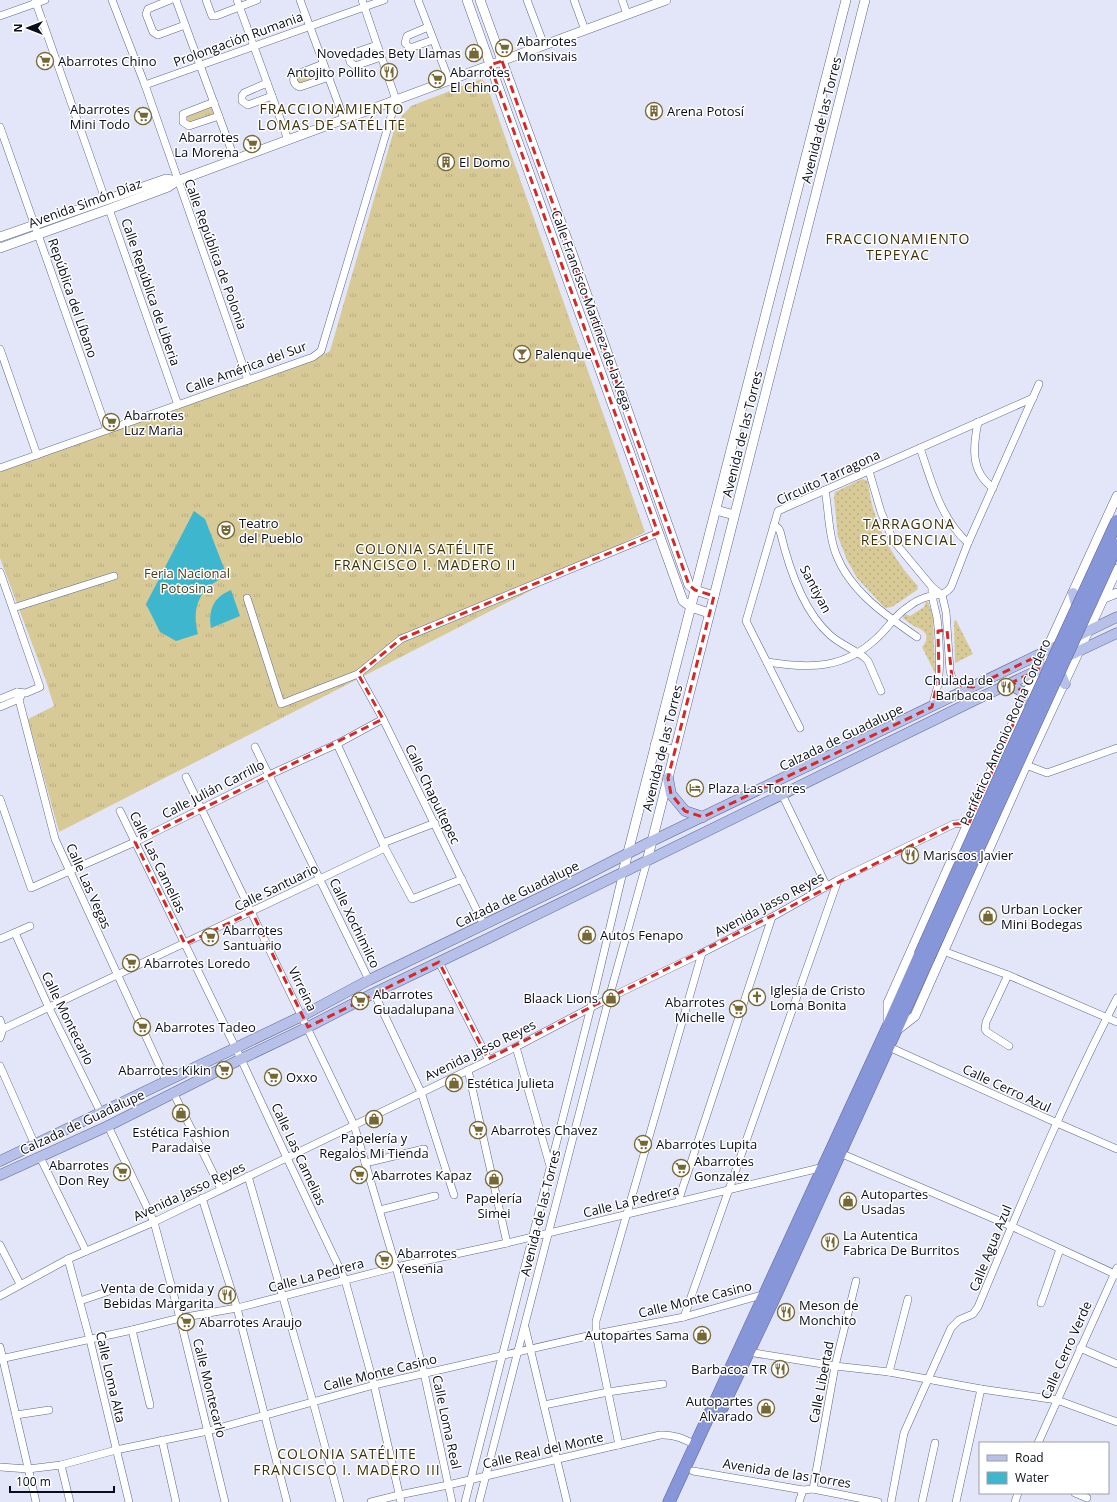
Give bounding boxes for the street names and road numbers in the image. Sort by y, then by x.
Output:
street label: Prolongación Rumania [171,7,305,71]
street label: Avenida de las Torres [797,55,845,185]
street label: Avenida Simón Díaz [26,174,144,232]
street label: Calle República de Polonia [180,176,252,332]
street label: Calle Francisco Martínez de la Vega [547,207,637,413]
street label: Calle República de Liberia [117,216,185,368]
street label: República del Líbano [44,236,102,360]
street label: Calle América del Sur [183,336,310,397]
street label: Avenida de las Torres [718,369,766,499]
street label: Circuito Tarragona [773,445,883,509]
street label: Santiyan [796,562,836,616]
street label: Periférico Antonio Rocha Cordero [956,636,1055,828]
street label: Avenida de las Torres [638,683,686,813]
street label: Calzada de Guadalupe [776,699,906,775]
street label: Calle Chapultepec [401,741,465,847]
street label: Calle Julián Carrillo [159,755,268,823]
street label: Calle Las Camelias [126,808,190,916]
street label: Calle Las Vegas [62,840,116,932]
street label: Calzada de Guadalupe [452,856,582,932]
street label: Calle Santuario [231,859,321,915]
street label: Avenida Jasso Reyes [711,868,827,940]
street label: Calle Xochimilco [325,875,385,971]
street label: Virreina [285,964,321,1014]
street label: Calle Montecarlo [38,968,99,1068]
street label: Avenida Jasso Reyes [421,1015,539,1085]
street label: Calle Cerro Azul [960,1060,1054,1116]
street label: Calzada de Guadalupe [17,1085,147,1159]
street label: Calle Las Camelias [267,1100,331,1208]
street label: Avenida de las Torres [516,1148,564,1278]
street label: Avenida Jasso Reyes [130,1157,248,1225]
street label: Calle La Pedrera [581,1180,681,1222]
street label: Calle Agua Azul [964,1202,1016,1294]
street label: Calle La Pedrera [266,1254,366,1296]
street label: Calle Monte Casino [636,1276,754,1322]
street label: Calle Cerro Verde [1036,1298,1096,1402]
street label: Calle Loma Alta [92,1330,130,1424]
street label: Calle Montecarlo [189,1336,231,1440]
street label: Calle Libertad [804,1339,838,1425]
street label: Calle Monte Casino [321,1349,439,1395]
street label: Calle Loma Real [428,1373,466,1471]
street label: Calle Real del Monte [481,1427,605,1473]
street label: Avenida de las Torres [722,1454,852,1492]

